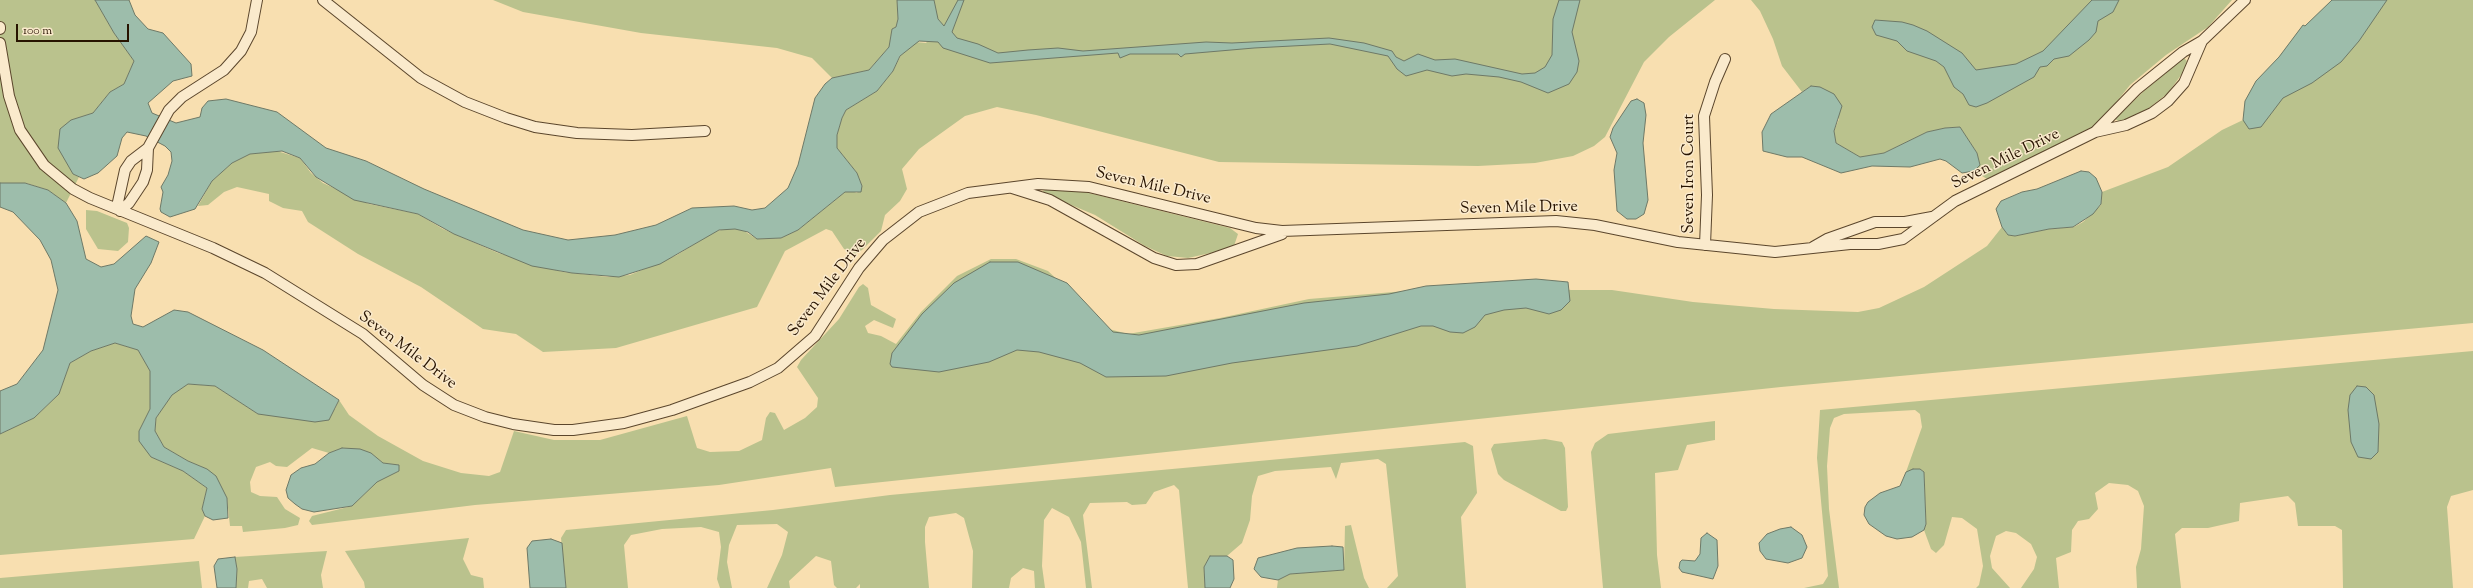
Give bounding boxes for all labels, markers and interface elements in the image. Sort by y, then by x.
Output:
scale bar [18,16,131,42]
text: 100 m [23,22,52,40]
street label: Seven Iron Court [1680,114,1700,234]
street label: Seven Mile Drive [1949,126,2063,194]
street label: Seven Mile Drive [1093,164,1213,210]
street label: Seven Mile Drive [1460,198,1578,220]
street label: Seven Mile Drive [785,235,871,341]
street label: Seven Mile Drive [354,308,460,394]

